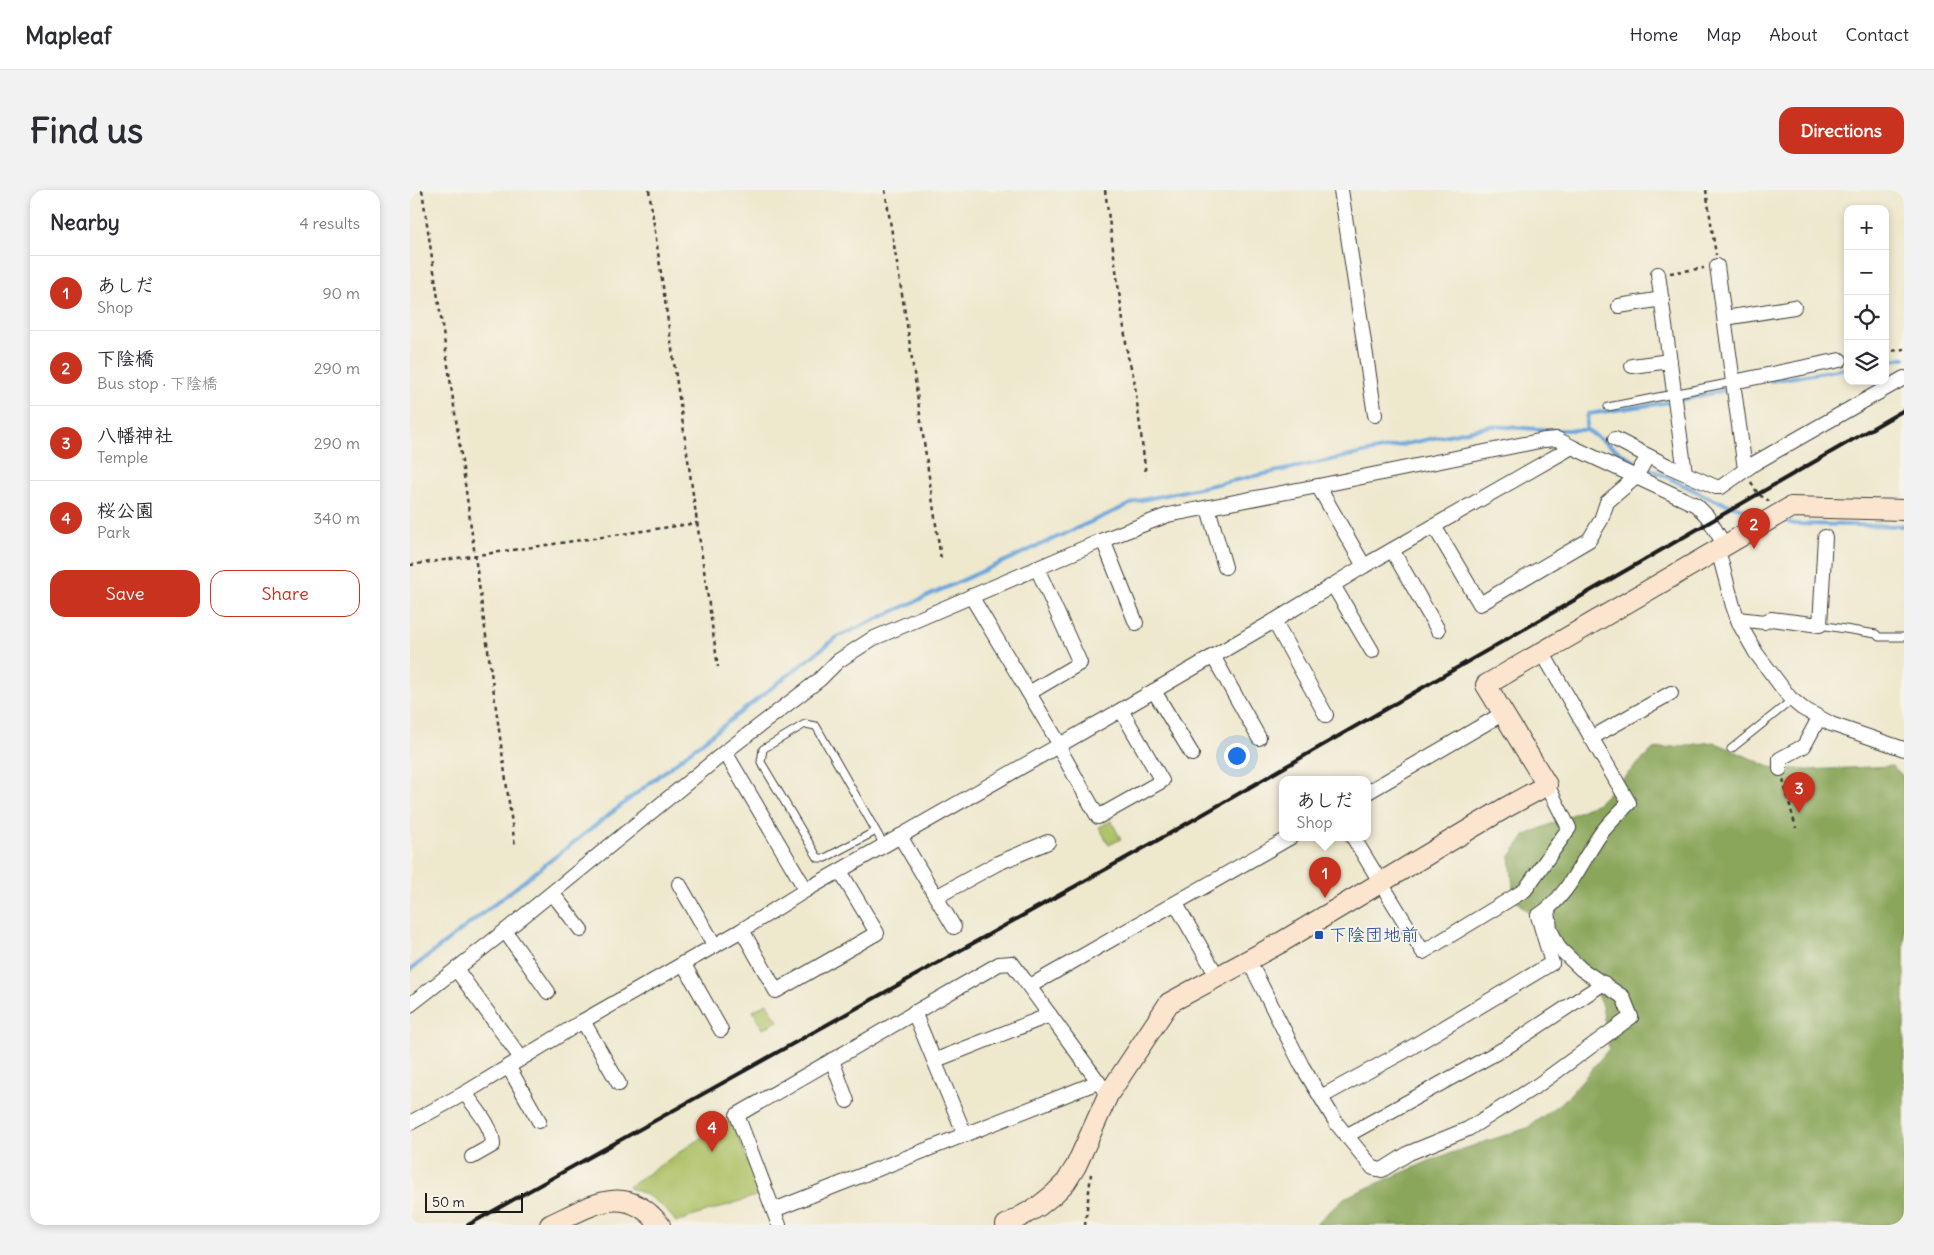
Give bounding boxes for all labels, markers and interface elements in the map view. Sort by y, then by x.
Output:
text: Mapleaf [25,20,112,50]
text: Home [1630,23,1678,46]
text: Map [1706,23,1741,46]
text: About [1769,23,1817,46]
text: Contact [1845,23,1909,46]
button: Directions [1779,107,1904,154]
text: Find us [30,108,143,152]
map controls [1844,205,1889,385]
button: + [1844,205,1889,250]
text: Nearby [50,209,120,236]
text: 4 results [299,213,360,233]
button: − [1844,250,1889,295]
text: あしだ [97,273,154,297]
text: 1 [63,283,69,303]
text: 90 m [322,283,360,303]
button: locate [1844,295,1889,340]
text: Shop [97,297,133,317]
button: layers [1844,340,1889,385]
text: 下陰橋 [97,346,154,370]
text: 2 [62,358,70,378]
text: 290 m [314,358,360,378]
text: Bus stop · 下陰橋 [97,373,218,393]
text: 八幡神社 [97,423,173,447]
text: 3 [61,433,71,453]
text: 290 m [314,433,360,453]
text: Temple [97,447,148,467]
text: 桜公園 [97,498,154,522]
text: 4 [61,508,71,528]
text: 340 m [313,508,360,528]
pin: 2 [1738,508,1770,549]
text: Park [97,522,130,542]
button: Save [50,570,200,617]
button: Share [210,570,360,617]
your location [1224,743,1250,769]
pin: 3 [1783,772,1815,813]
popup [1279,776,1371,841]
text: あしだ [1296,788,1354,812]
text: Shop [1296,812,1333,832]
pin: 1 [1309,857,1341,898]
place label: 下陰団地前 [1329,923,1419,946]
marker: 下陰団地前 [1313,929,1325,941]
pin: 4 [696,1111,728,1152]
scale bar [425,1190,522,1213]
text: 50 m [432,1193,465,1211]

